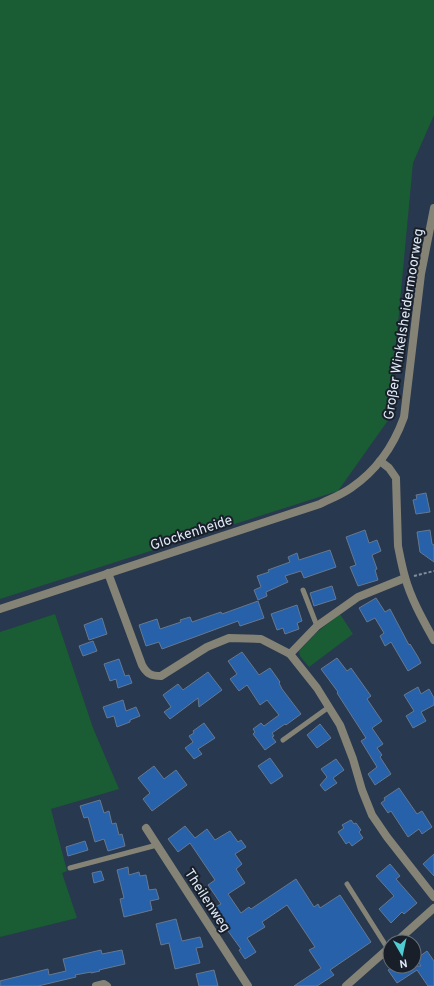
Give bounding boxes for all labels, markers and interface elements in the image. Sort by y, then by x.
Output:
street label: Großer Winkelsheidermoorweg [381,227,428,421]
street label: Glockenheide [148,512,235,555]
street label: Theilenweg [180,866,233,936]
north arrow [382,934,422,974]
text: N [398,955,408,970]

